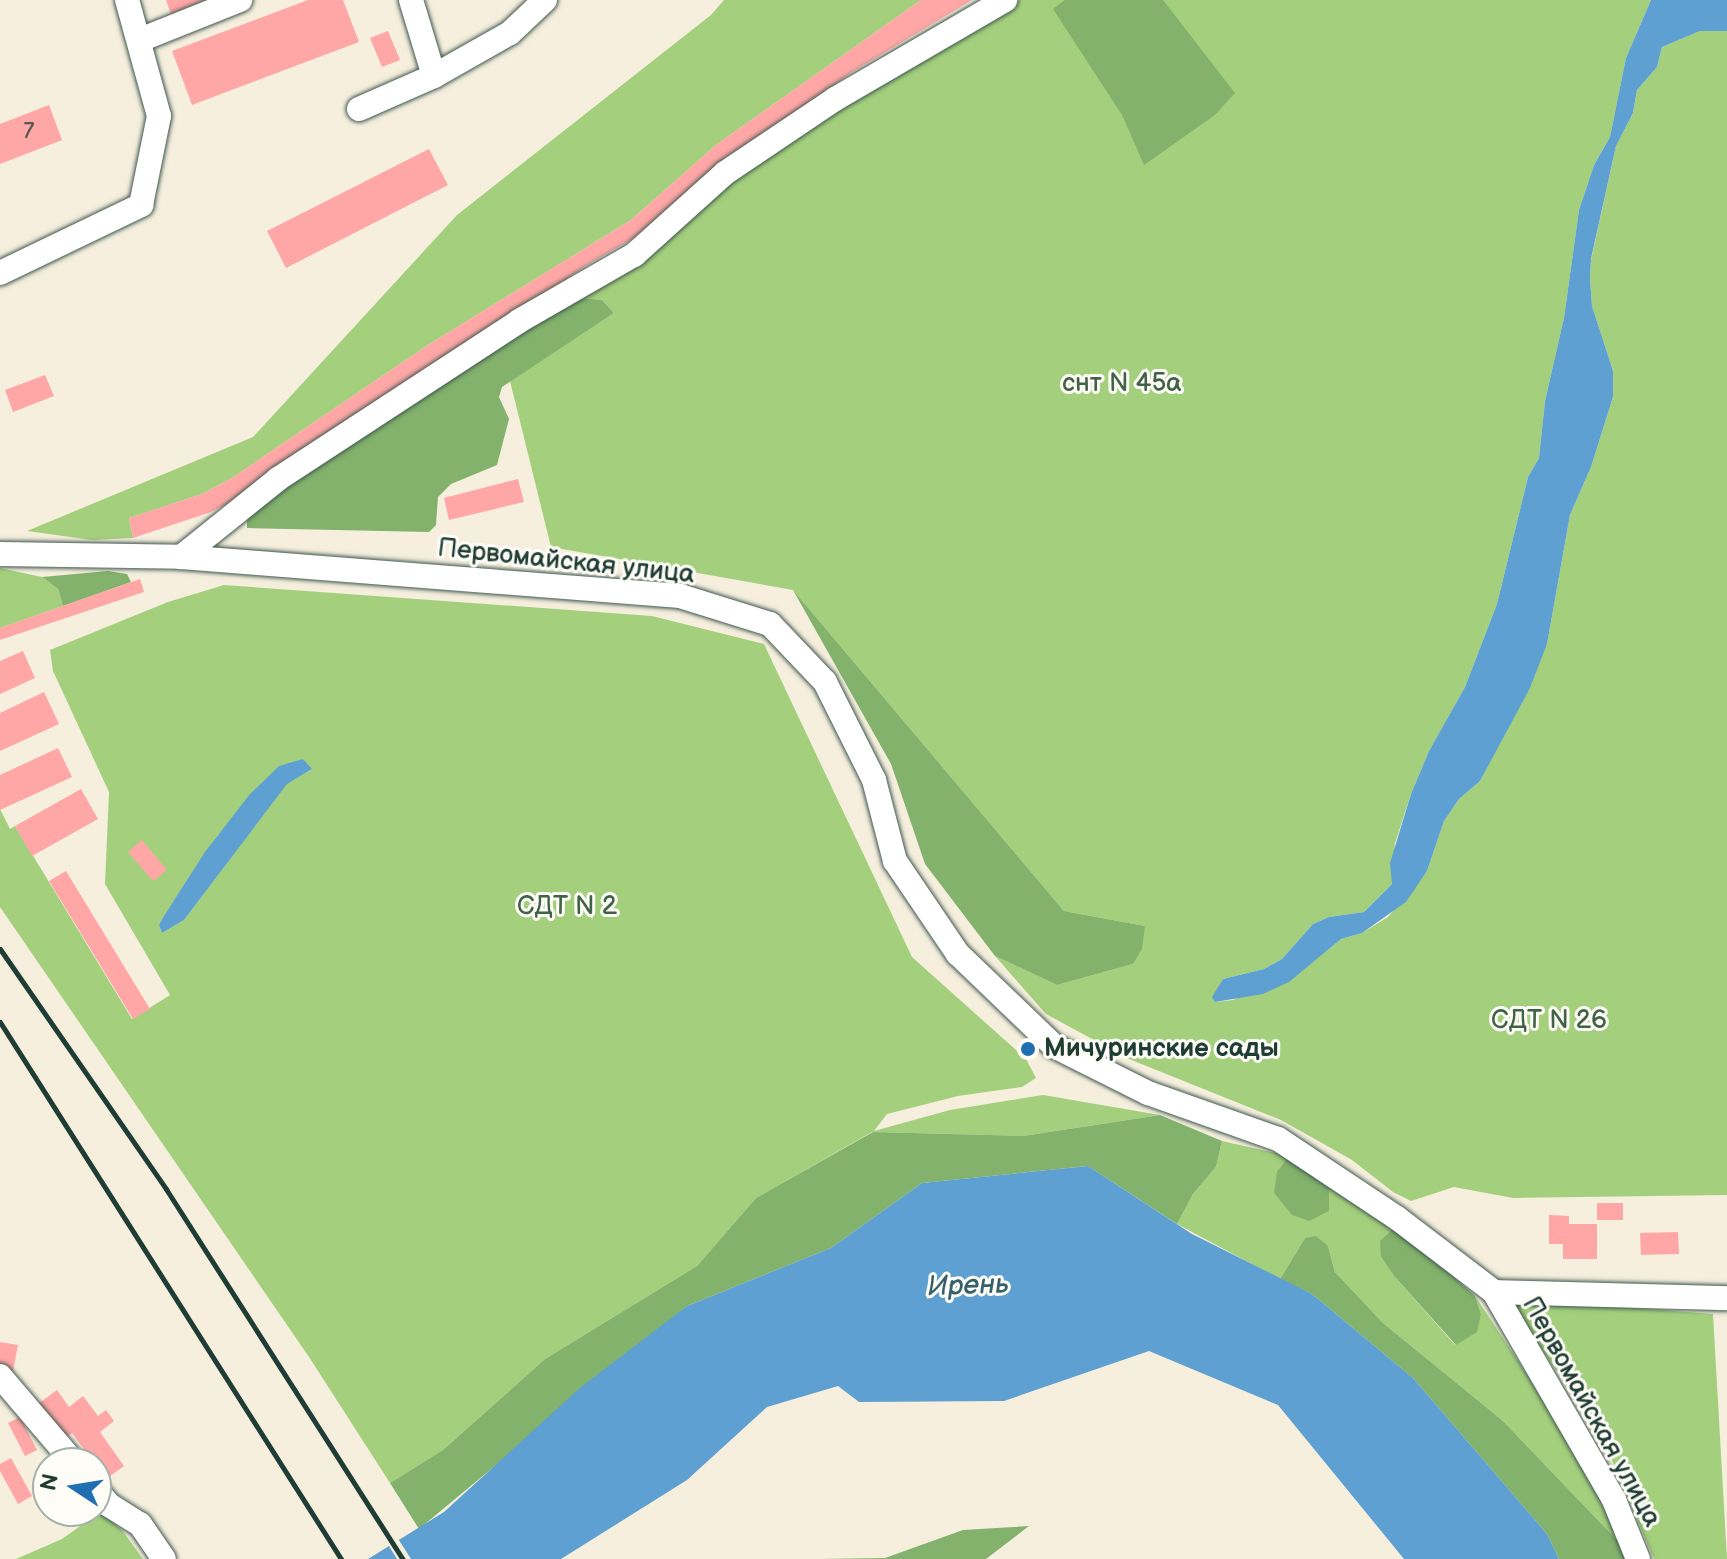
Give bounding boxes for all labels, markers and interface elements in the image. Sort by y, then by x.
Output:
house number: 7 [24,119,34,145]
park label: снт N 45а [1062,368,1182,400]
street label: Первомайская улица [436,533,696,591]
park label: СДТ N 2 [517,891,617,923]
park label: СДТ N 26 [1491,1005,1607,1037]
place label: Мичуринские сады [1044,1033,1279,1065]
marker: Мичуринские сады [1019,1040,1037,1058]
water label: Ирень [927,1268,1009,1304]
street label: Первомайская улица [1515,1292,1667,1532]
north arrow [32,1447,112,1527]
text: N [35,1471,65,1493]

